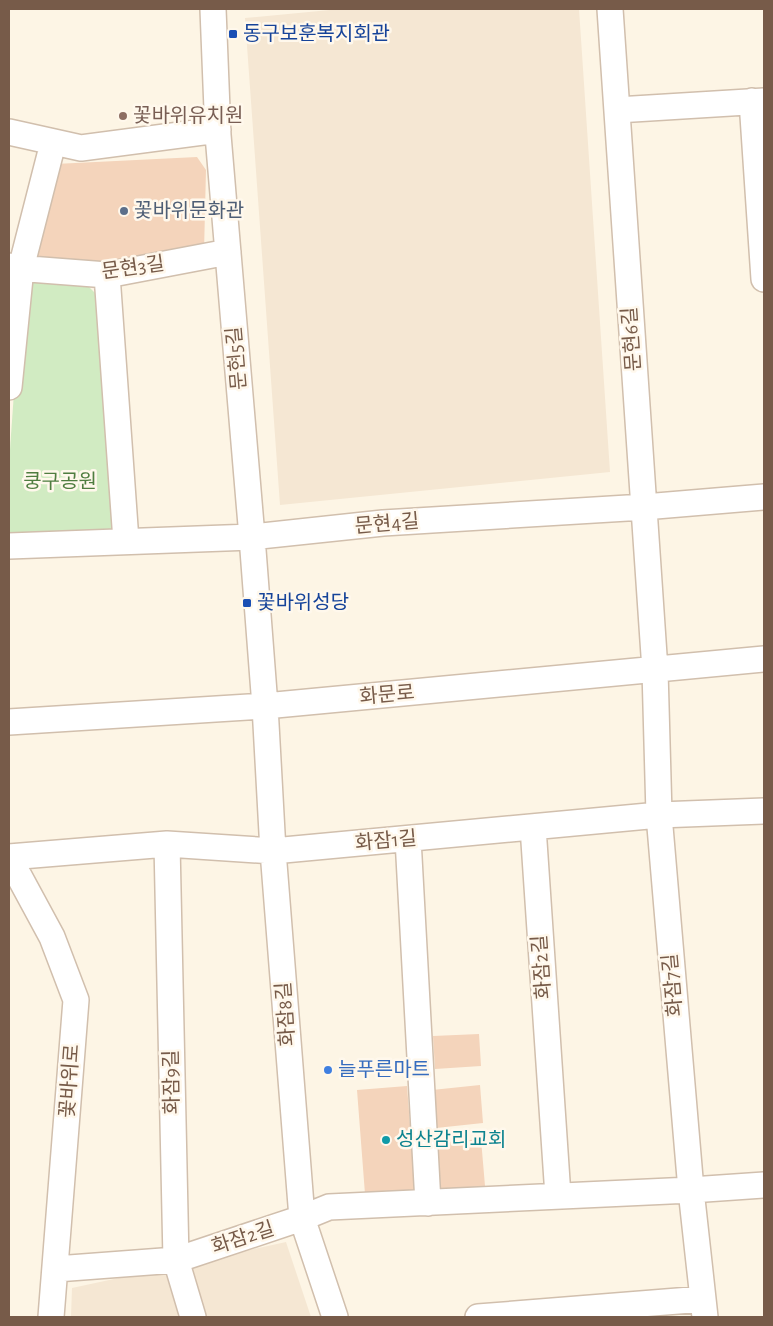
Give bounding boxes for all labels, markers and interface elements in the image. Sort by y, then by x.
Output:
place label: 동구보훈복지회관 [243,23,390,44]
marker: 동구보훈복지회관 [227,28,239,40]
place label: 꽃바위유치원 [133,105,243,126]
marker: 꽃바위유치원 [117,110,129,122]
place label: 꽃바위문화관 [134,200,244,221]
marker: 꽃바위문화관 [118,205,130,217]
street label: 문현3길 [100,253,166,282]
street label: 문현6길 [619,306,644,372]
street label: 문현5길 [223,325,250,391]
park label: 쿵구공원 [23,471,97,492]
street label: 문현4길 [354,510,420,537]
place label: 꽃바위성당 [257,592,349,613]
marker: 꽃바위성당 [241,597,253,609]
street label: 화문로 [359,682,415,707]
street label: 화잠1길 [354,827,418,854]
street label: 화잠2길 [529,934,554,1000]
street label: 화잠7길 [659,952,686,1018]
street label: 화잠8길 [273,981,298,1047]
street label: 꽃바위로 [56,1044,83,1118]
street label: 화잠9길 [160,1050,183,1114]
place label: 늘푸른마트 [338,1059,430,1080]
marker: 늘푸른마트 [322,1064,334,1076]
place label: 성산감리교회 [396,1129,506,1150]
marker: 성산감리교회 [380,1134,392,1146]
street label: 화잠2길 [209,1218,277,1257]

